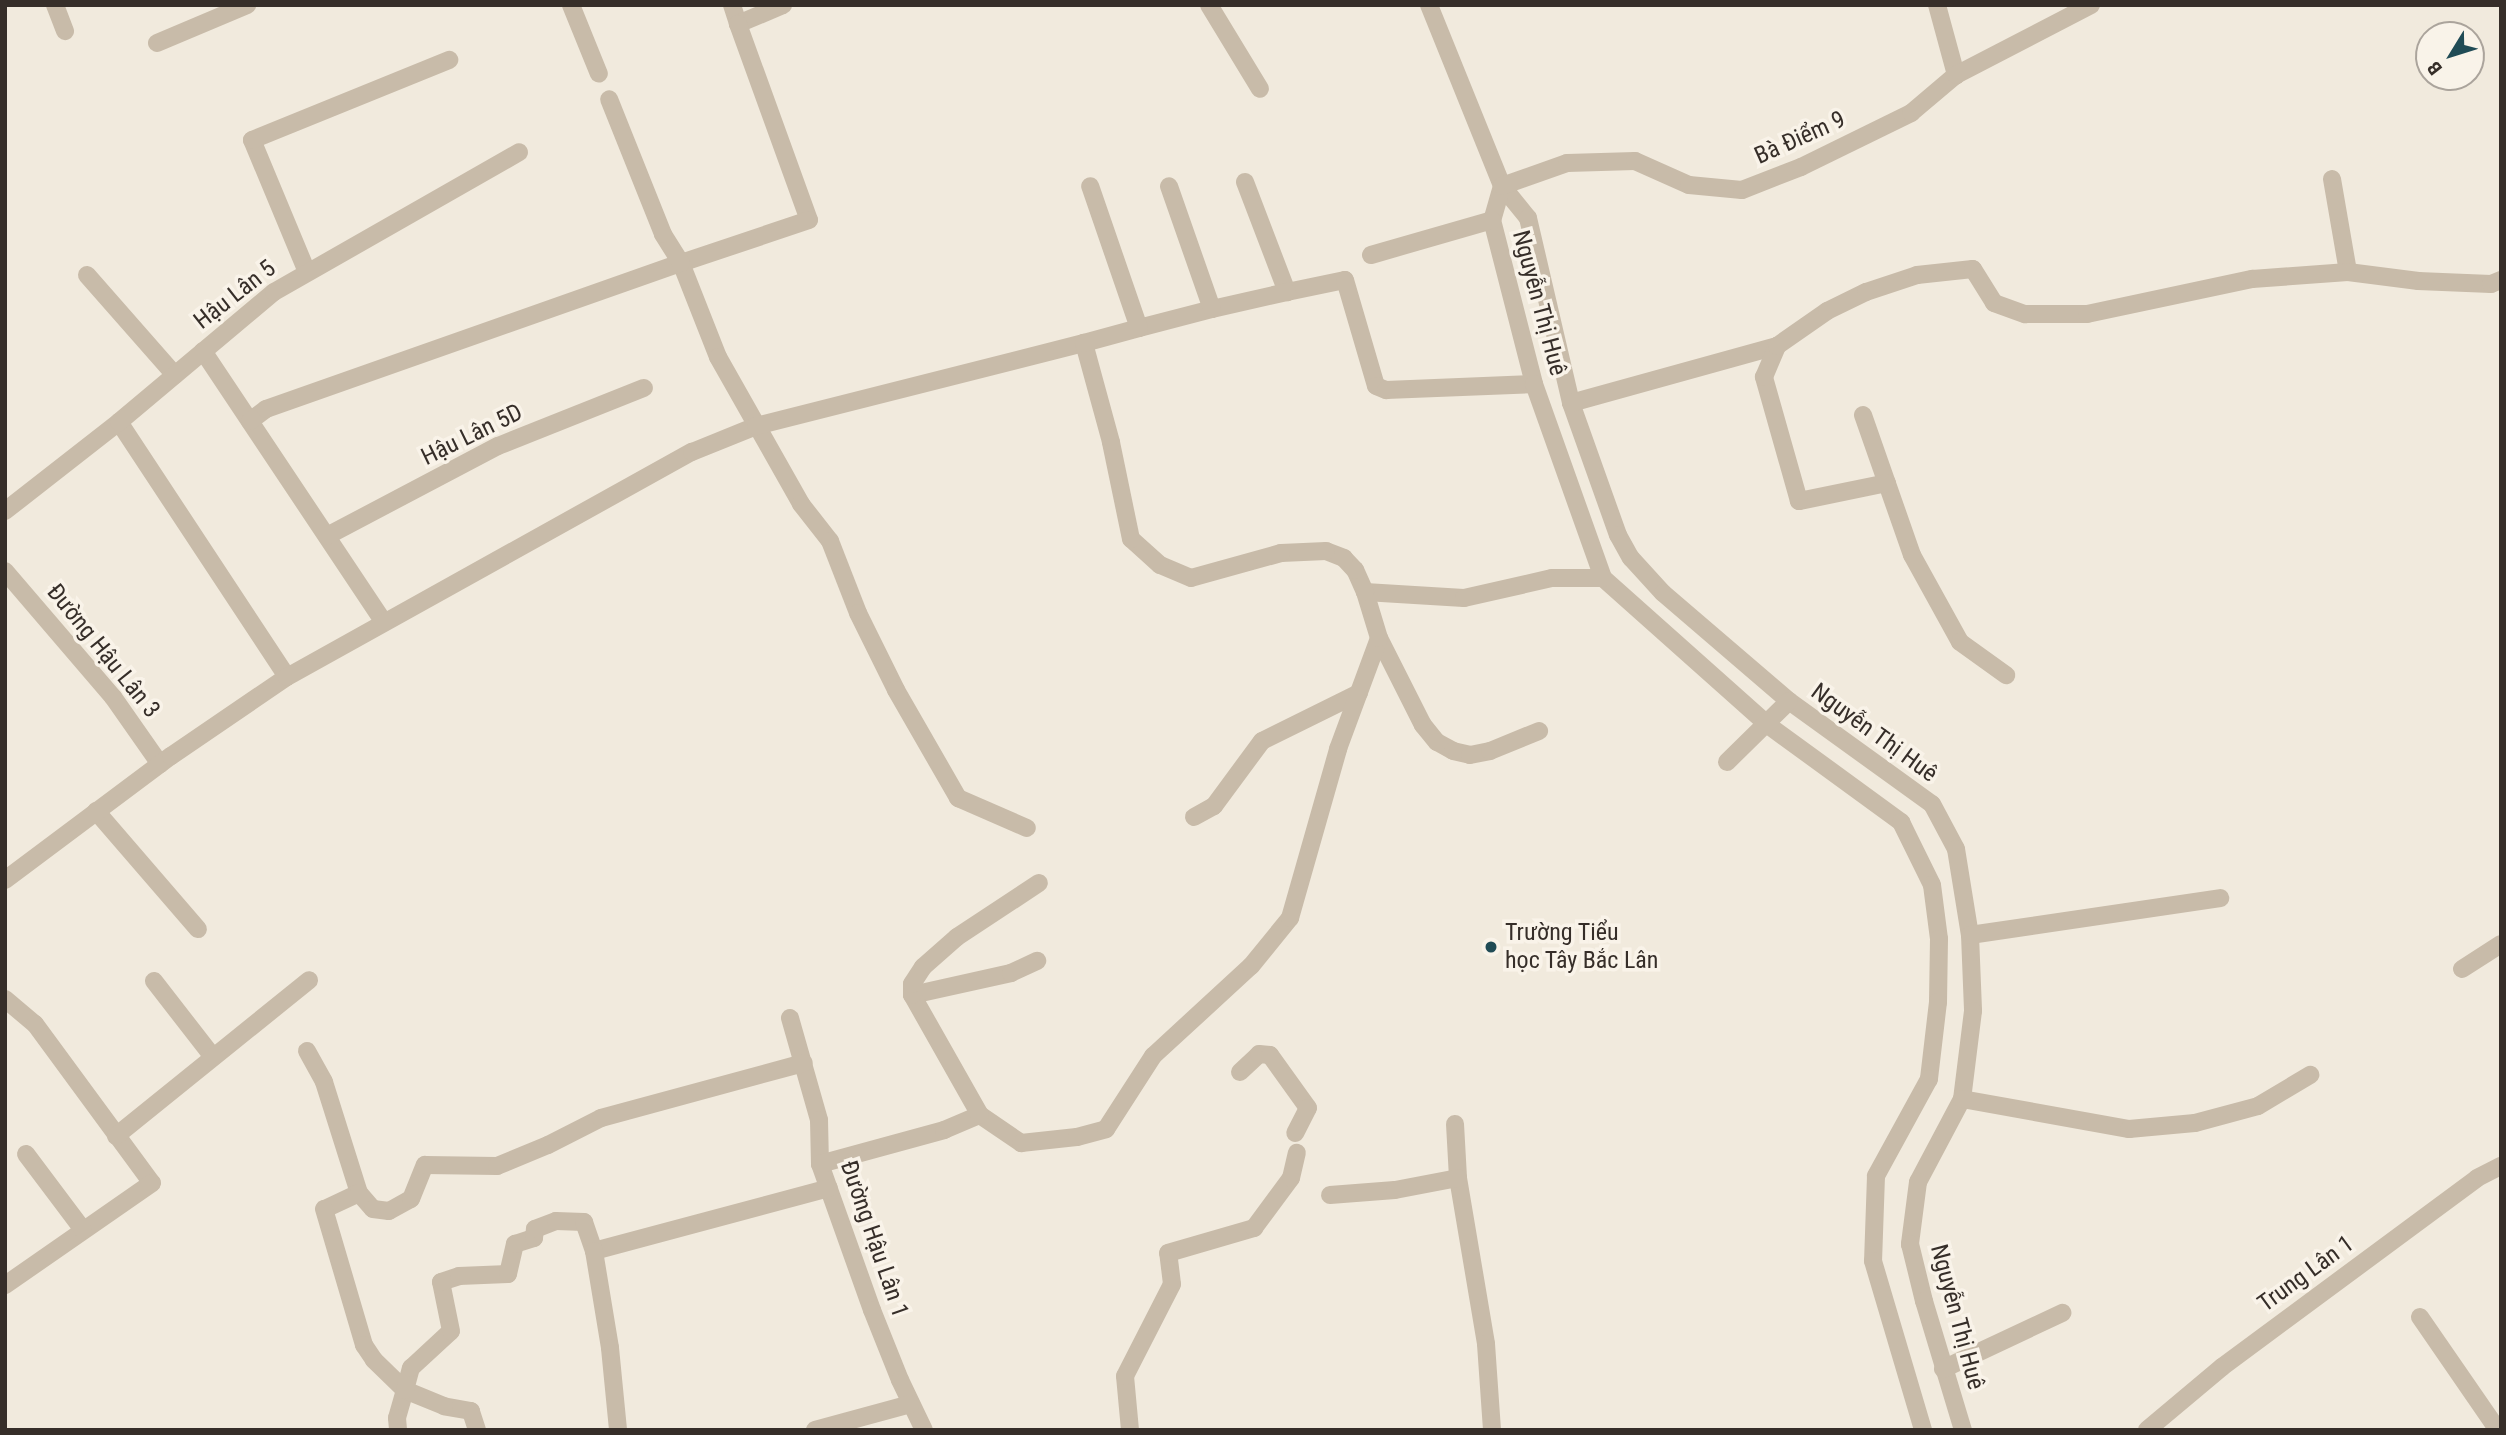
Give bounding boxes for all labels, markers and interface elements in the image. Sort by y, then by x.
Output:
north arrow [2415,21,2485,91]
text: B [2422,57,2447,79]
street label: Bà Điểm 9 [1750,105,1850,171]
street label: Nguyễn Thị Huê [1506,227,1572,379]
street label: Hậu Lân 5 [189,254,281,336]
street label: Hậu Lân 5D [417,398,527,472]
street label: Đường Hậu Lân 3 [40,578,166,724]
street label: Nguyễn Thị Huê [1805,677,1943,789]
place label: Trường Tiểu học Tây Bắc Lân [1505,919,1659,975]
marker: Trường Tiểu học Tây Bắc Lân [1483,939,1499,955]
street label: Đường Hậu Lân 1 [834,1157,914,1321]
street label: Trung Lân 1 [2252,1230,2360,1318]
street label: Nguyễn Thị Huê [1924,1241,1990,1393]

